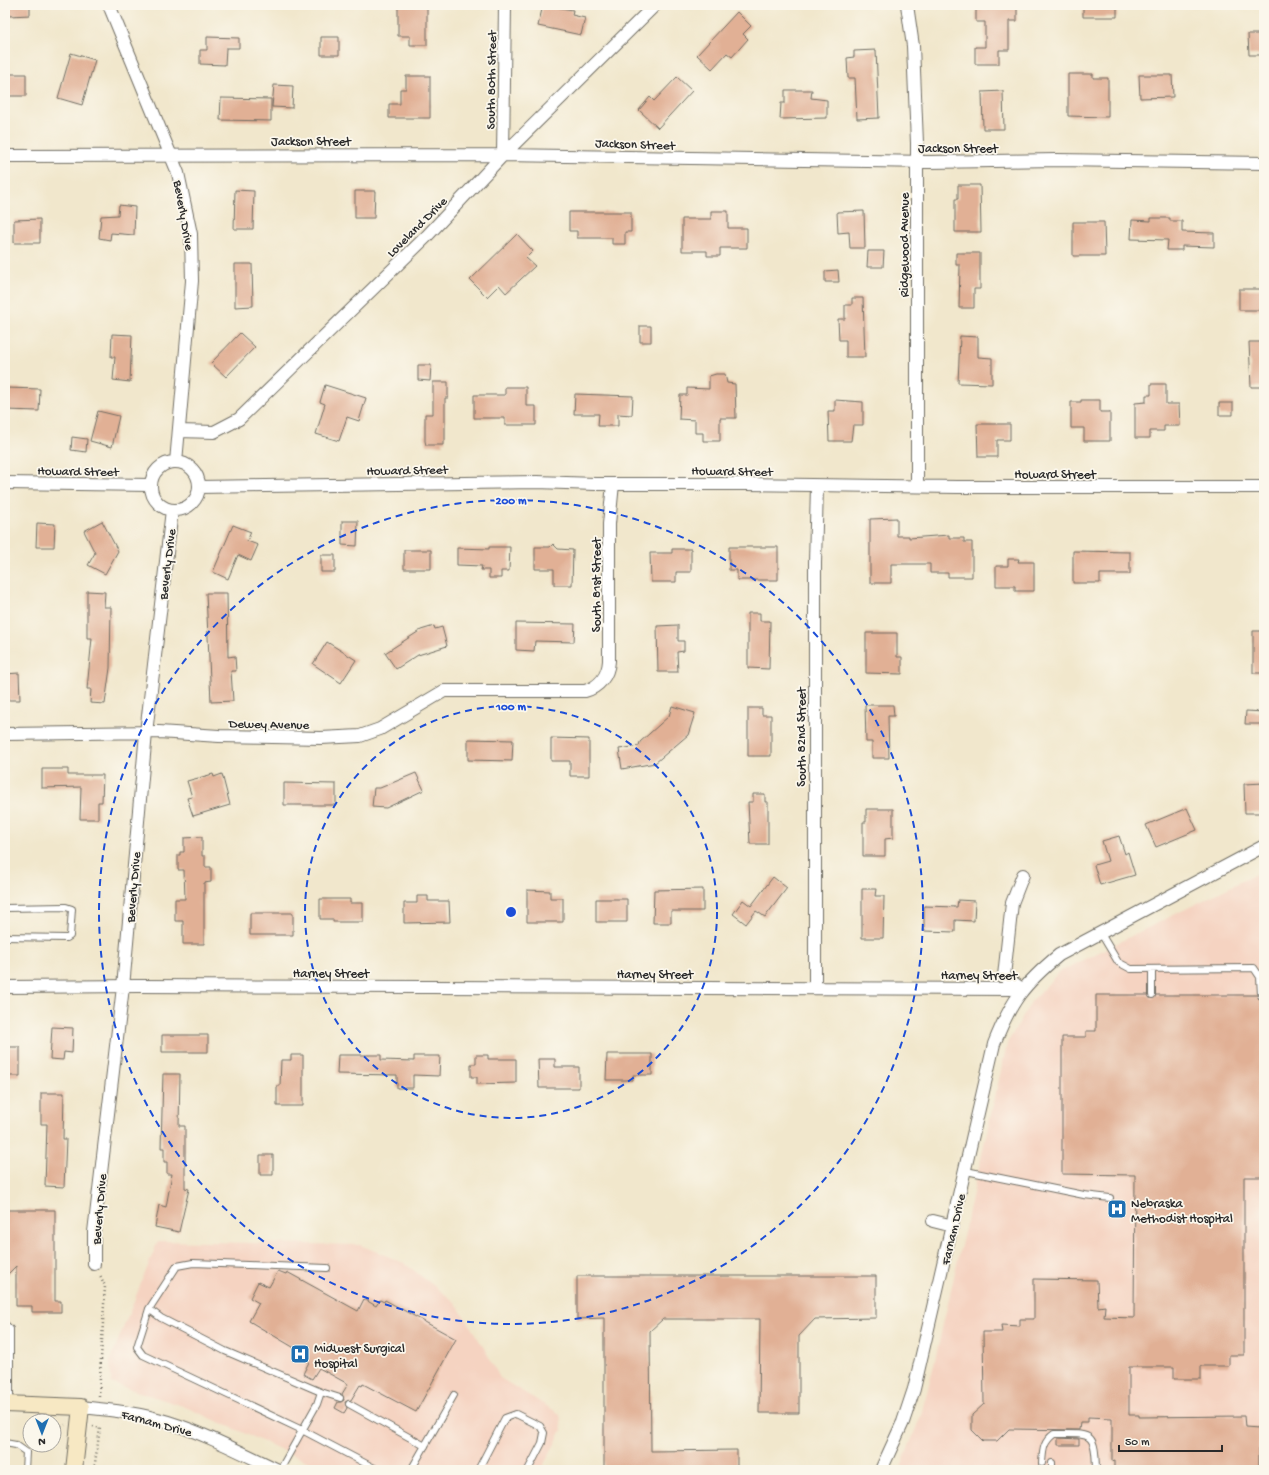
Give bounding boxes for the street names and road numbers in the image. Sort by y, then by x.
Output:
street label: South 80th Street [484,29,501,130]
street label: Jackson Street [271,135,353,150]
street label: Jackson Street [595,137,677,154]
street label: Jackson Street [918,142,1000,157]
street label: Beverly Drive [169,178,196,252]
street label: Ridgewood Avenue [898,192,913,297]
street label: Loveland Drive [384,194,451,261]
street label: Howard Street [366,463,450,480]
street label: Howard Street [37,464,120,481]
street label: Howard Street [691,464,774,481]
street label: Howard Street [1014,468,1097,483]
street label: Beverly Drive [157,528,180,601]
street label: South 81st Street [590,536,605,632]
street label: South 82nd Street [795,686,810,787]
street label: Dewey Avenue [228,717,310,734]
street label: Beverly Drive [124,851,145,924]
street label: Harney Street [293,967,371,982]
street label: Harney Street [617,968,695,983]
street label: Harney Street [941,969,1019,984]
street label: Beverly Drive [90,1173,111,1246]
street label: Farnam Drive [939,1192,970,1268]
street label: Farnam Drive [118,1408,194,1441]

